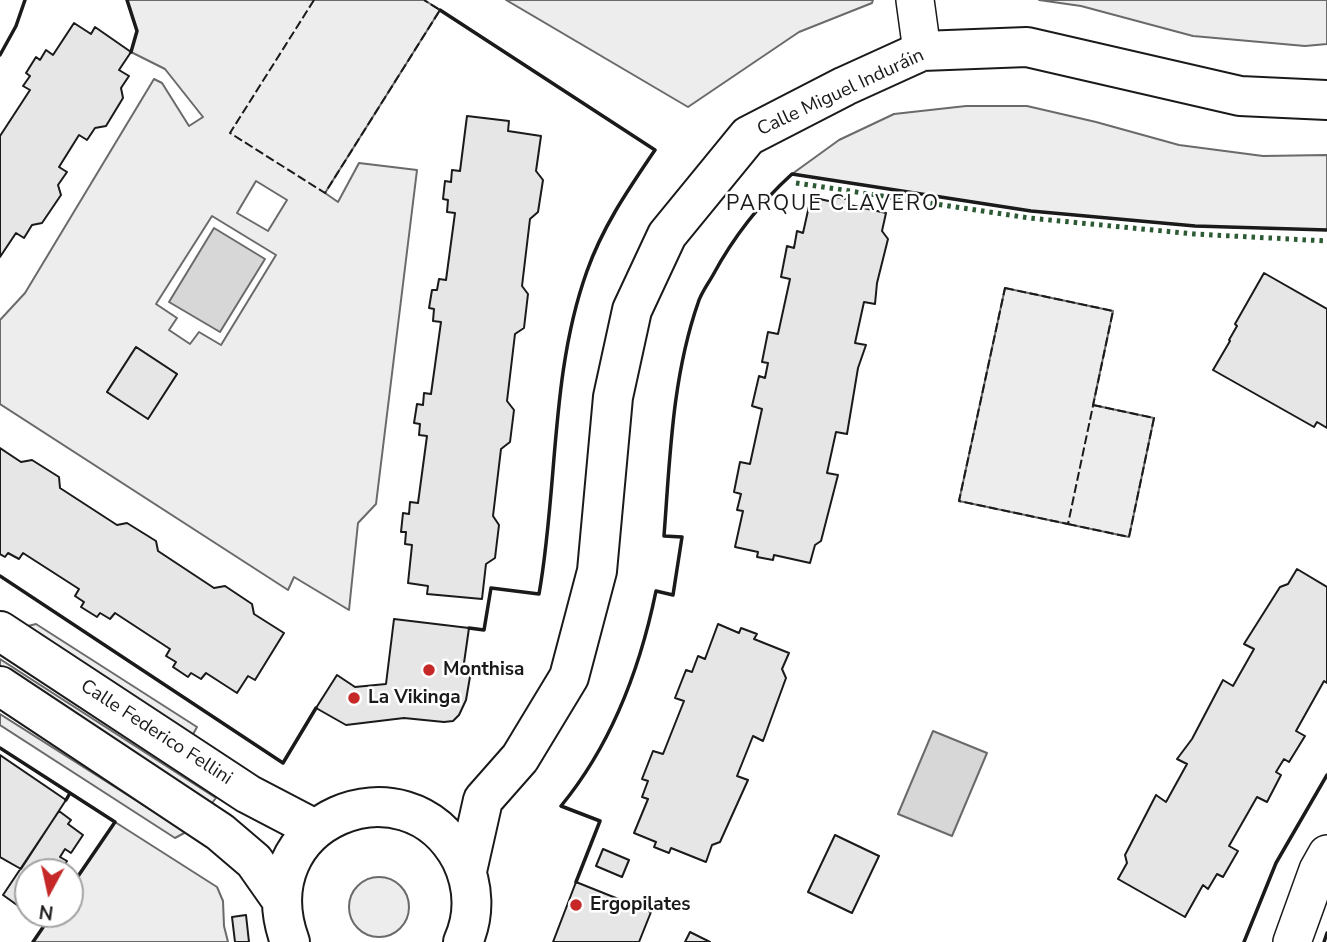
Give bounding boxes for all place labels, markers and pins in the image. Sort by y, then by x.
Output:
place label: Monthisa [443,659,524,681]
marker: Monthisa [421,662,437,678]
place label: La Vikinga [368,687,461,709]
marker: La Vikinga [346,690,362,706]
place label: Ergopilates [590,894,691,916]
marker: Ergopilates [568,897,584,913]

